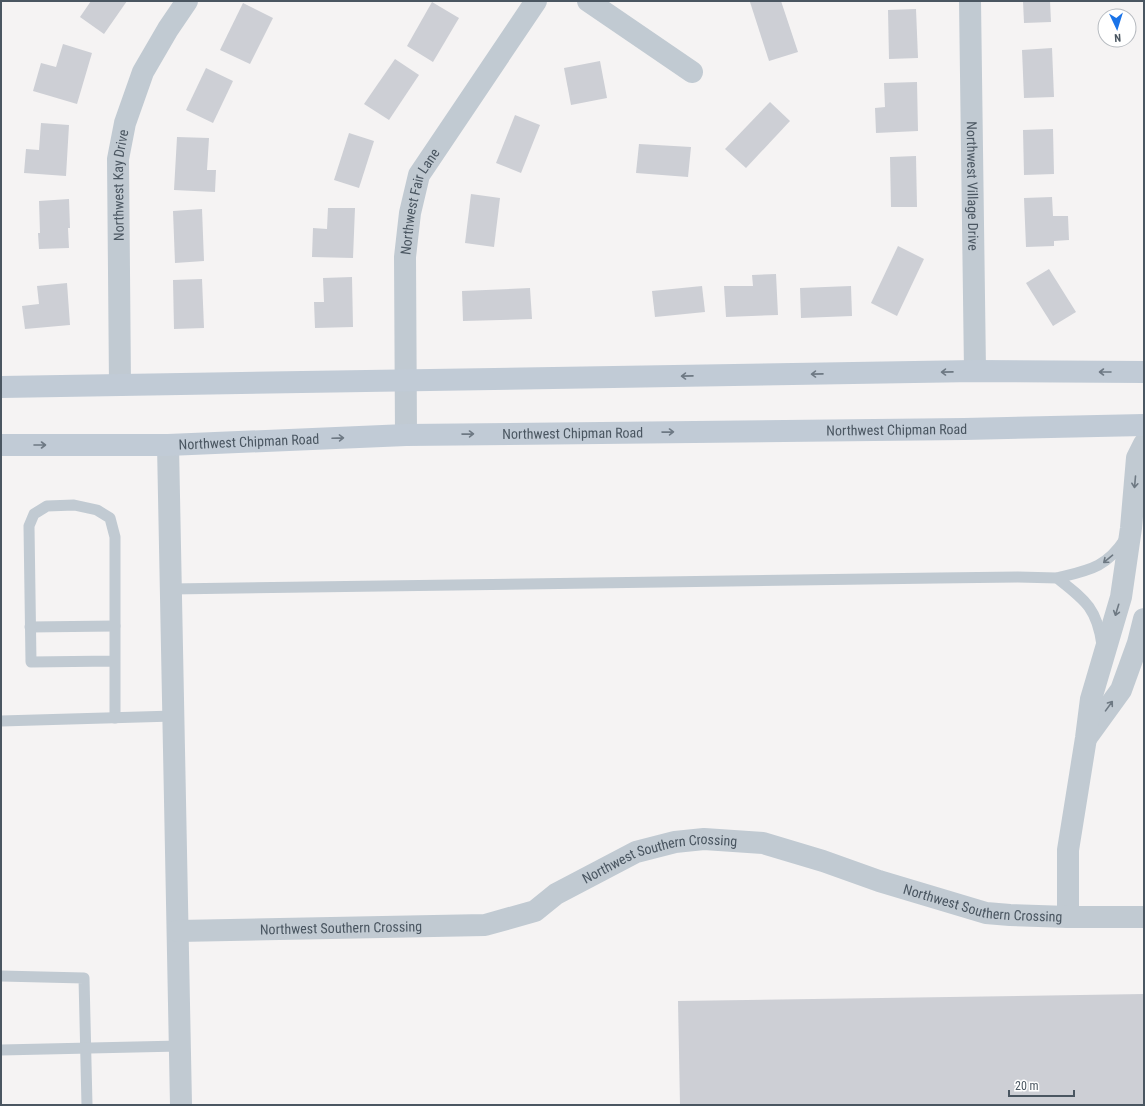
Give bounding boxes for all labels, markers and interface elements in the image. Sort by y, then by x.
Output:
north arrow [1097,8,1137,48]
text: N [1114,31,1121,44]
street label: Northwest Village Drive [964,121,981,251]
street label: Northwest Kay Drive [110,128,132,241]
street label: Northwest Fair Lane [397,145,443,256]
one-way arrow [941,368,954,376]
one-way arrow [1099,368,1112,376]
one-way arrow [811,370,824,377]
one-way arrow [681,372,694,379]
street label: Northwest Chipman Road [826,421,967,438]
street label: Northwest Chipman Road [502,424,643,442]
one-way arrow [661,428,674,436]
one-way arrow [461,430,474,438]
street label: Northwest Chipman Road [178,431,320,453]
one-way arrow [331,434,344,441]
one-way arrow [33,441,46,449]
one-way arrow [1132,475,1139,488]
one-way arrow [1102,554,1113,563]
one-way arrow [1113,604,1120,617]
one-way arrow [1105,701,1113,712]
street label: Northwest Southern Crossing [580,831,738,887]
street label: Northwest Southern Crossing [901,881,1063,925]
street label: Northwest Southern Crossing [260,918,422,937]
scale bar [1009,1072,1074,1098]
text: 20 m [1015,1079,1039,1093]

